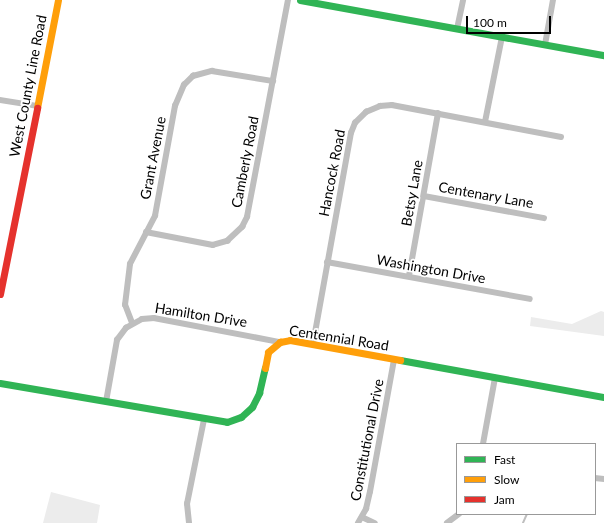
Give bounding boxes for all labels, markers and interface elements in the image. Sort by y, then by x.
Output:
scale bar [468,8,553,34]
street label: West County Line Road [6,13,50,159]
text: 100 m [473,15,507,30]
street label: Grant Avenue [137,115,169,201]
street label: Camberly Road [228,115,262,209]
street label: Hancock Road [315,128,349,218]
street label: Betsy Lane [398,158,426,228]
street label: Centenary Lane [437,178,535,212]
street label: Washington Drive [375,251,487,287]
street label: Hamilton Drive [154,299,248,331]
street label: Centennial Road [288,322,390,354]
street label: Constitutional Drive [347,378,387,502]
legend [456,443,596,515]
text: Fast [494,452,515,467]
text: Slow [494,472,519,487]
text: Jam [494,492,515,507]

